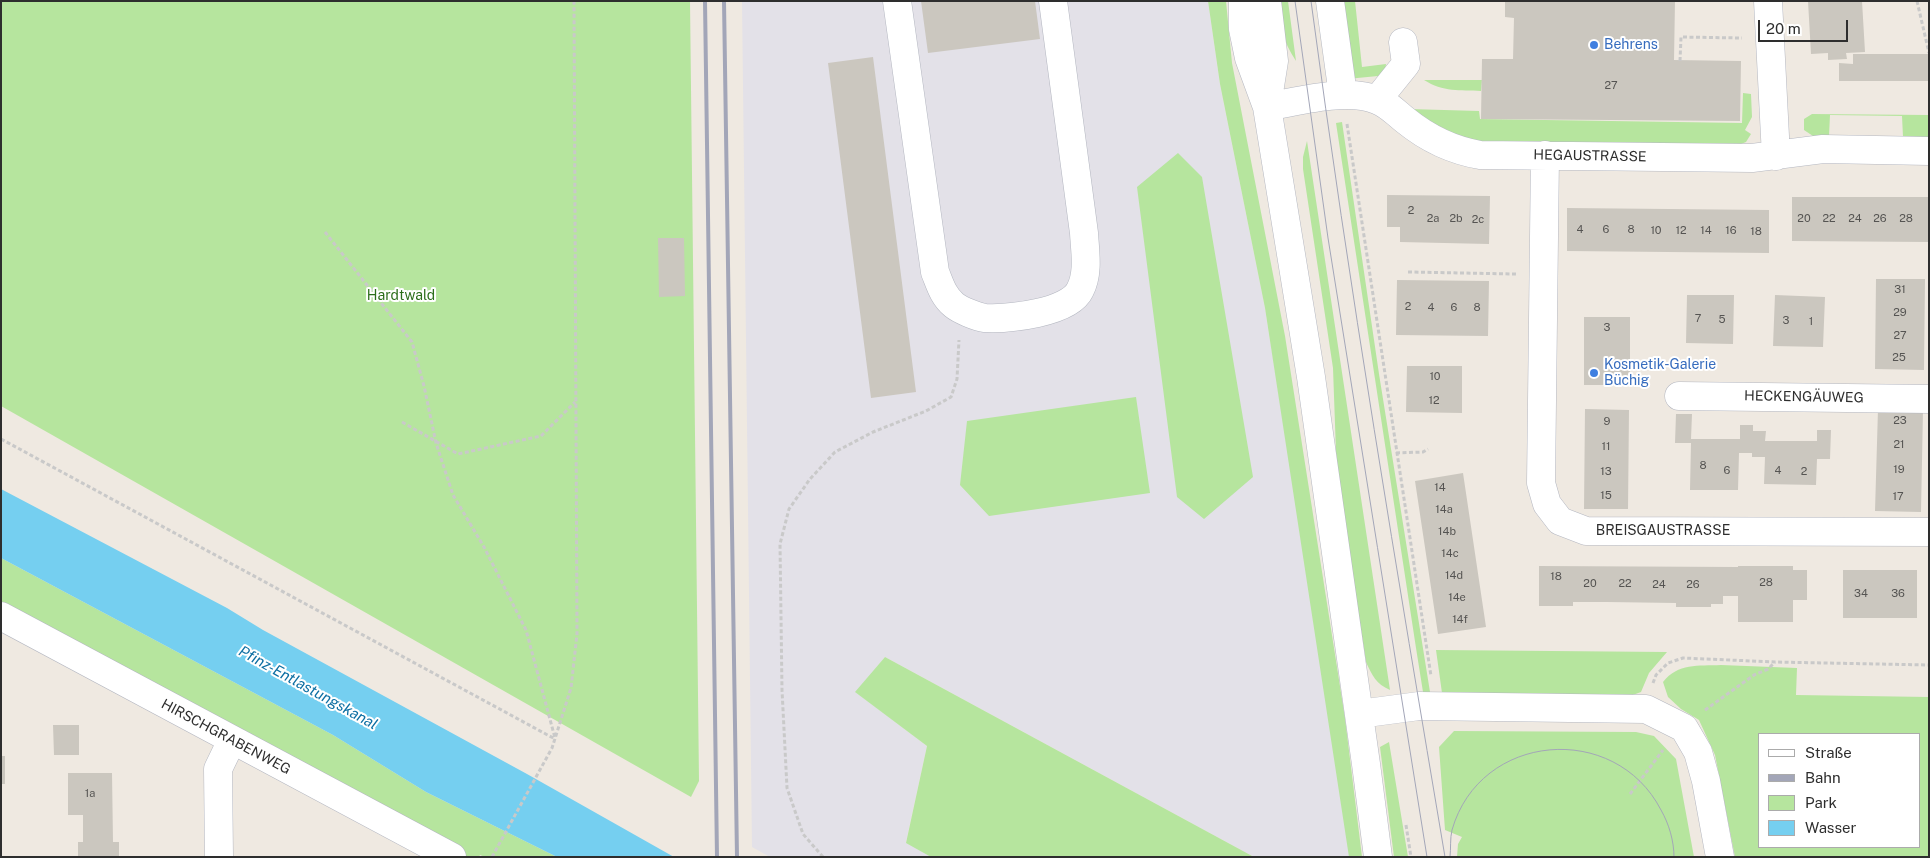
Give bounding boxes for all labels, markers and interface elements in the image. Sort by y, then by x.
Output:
scale bar [1760,10,1850,42]
text: 20 m [1766,20,1801,37]
place label: Behrens [1604,37,1658,53]
marker: Behrens [1588,39,1600,51]
house number: 27 [1604,79,1618,93]
street label: HEGAUSTRASSE [1533,147,1647,165]
house number: 2 [1408,204,1414,218]
house number: 2a [1427,212,1439,226]
house number: 2b [1449,212,1463,226]
house number: 20 [1797,212,1811,226]
house number: 22 [1822,212,1836,226]
house number: 24 [1848,212,1862,226]
house number: 26 [1873,212,1887,226]
house number: 28 [1899,212,1913,226]
house number: 2c [1472,213,1484,227]
house number: 4 [1577,223,1583,237]
house number: 6 [1603,223,1609,237]
house number: 8 [1627,223,1635,237]
house number: 10 [1650,224,1662,238]
house number: 12 [1675,224,1687,238]
house number: 14 [1700,224,1712,238]
house number: 16 [1725,224,1737,238]
house number: 18 [1750,225,1762,239]
house number: 31 [1894,283,1906,297]
park label: Hardtwald [367,288,435,304]
house number: 2 [1405,300,1411,314]
house number: 4 [1428,301,1434,315]
house number: 6 [1451,301,1457,315]
house number: 8 [1473,301,1481,315]
house number: 29 [1893,306,1907,320]
house number: 7 [1695,312,1701,326]
house number: 5 [1718,313,1726,327]
house number: 3 [1783,314,1789,328]
house number: 1 [1809,315,1813,329]
house number: 3 [1604,321,1610,335]
house number: 27 [1893,329,1907,343]
house number: 25 [1892,351,1906,365]
place label: Kosmetik-Galerie Büchig [1604,357,1716,390]
marker: Kosmetik-Galerie Büchig [1588,367,1600,379]
house number: 10 [1429,370,1441,384]
street label: HECKENGÄUWEG [1744,388,1864,406]
house number: 12 [1428,394,1440,408]
house number: 23 [1893,414,1907,428]
house number: 9 [1604,415,1610,429]
house number: 21 [1893,438,1905,452]
house number: 11 [1602,440,1610,454]
house number: 8 [1699,459,1707,473]
house number: 19 [1893,463,1905,477]
house number: 6 [1724,464,1730,478]
house number: 4 [1775,464,1781,478]
house number: 13 [1600,465,1612,479]
house number: 2 [1801,465,1807,479]
house number: 14 [1434,481,1446,495]
house number: 15 [1600,489,1612,503]
house number: 17 [1892,490,1904,504]
house number: 14a [1435,503,1453,517]
street label: BREISGAUSTRASSE [1596,523,1730,539]
house number: 14b [1438,525,1456,539]
house number: 14c [1441,547,1459,561]
house number: 14d [1445,569,1463,583]
house number: 18 [1550,570,1562,584]
house number: 28 [1759,576,1773,590]
house number: 20 [1583,577,1597,591]
house number: 22 [1618,577,1632,591]
house number: 24 [1652,578,1666,592]
house number: 26 [1686,578,1700,592]
house number: 34 [1854,587,1868,601]
house number: 36 [1891,587,1905,601]
house number: 14e [1448,591,1466,605]
house number: 14f [1452,613,1468,627]
water label: Pfinz-Entlastungskanal [235,642,381,734]
street label: HIRSCHGRABENWEG [158,696,294,778]
legend [1758,733,1920,848]
text: Straße [1805,744,1852,761]
text: Bahn [1805,769,1841,786]
house number: 1a [85,787,95,801]
text: Park [1805,794,1837,811]
text: Wasser [1805,819,1856,836]

